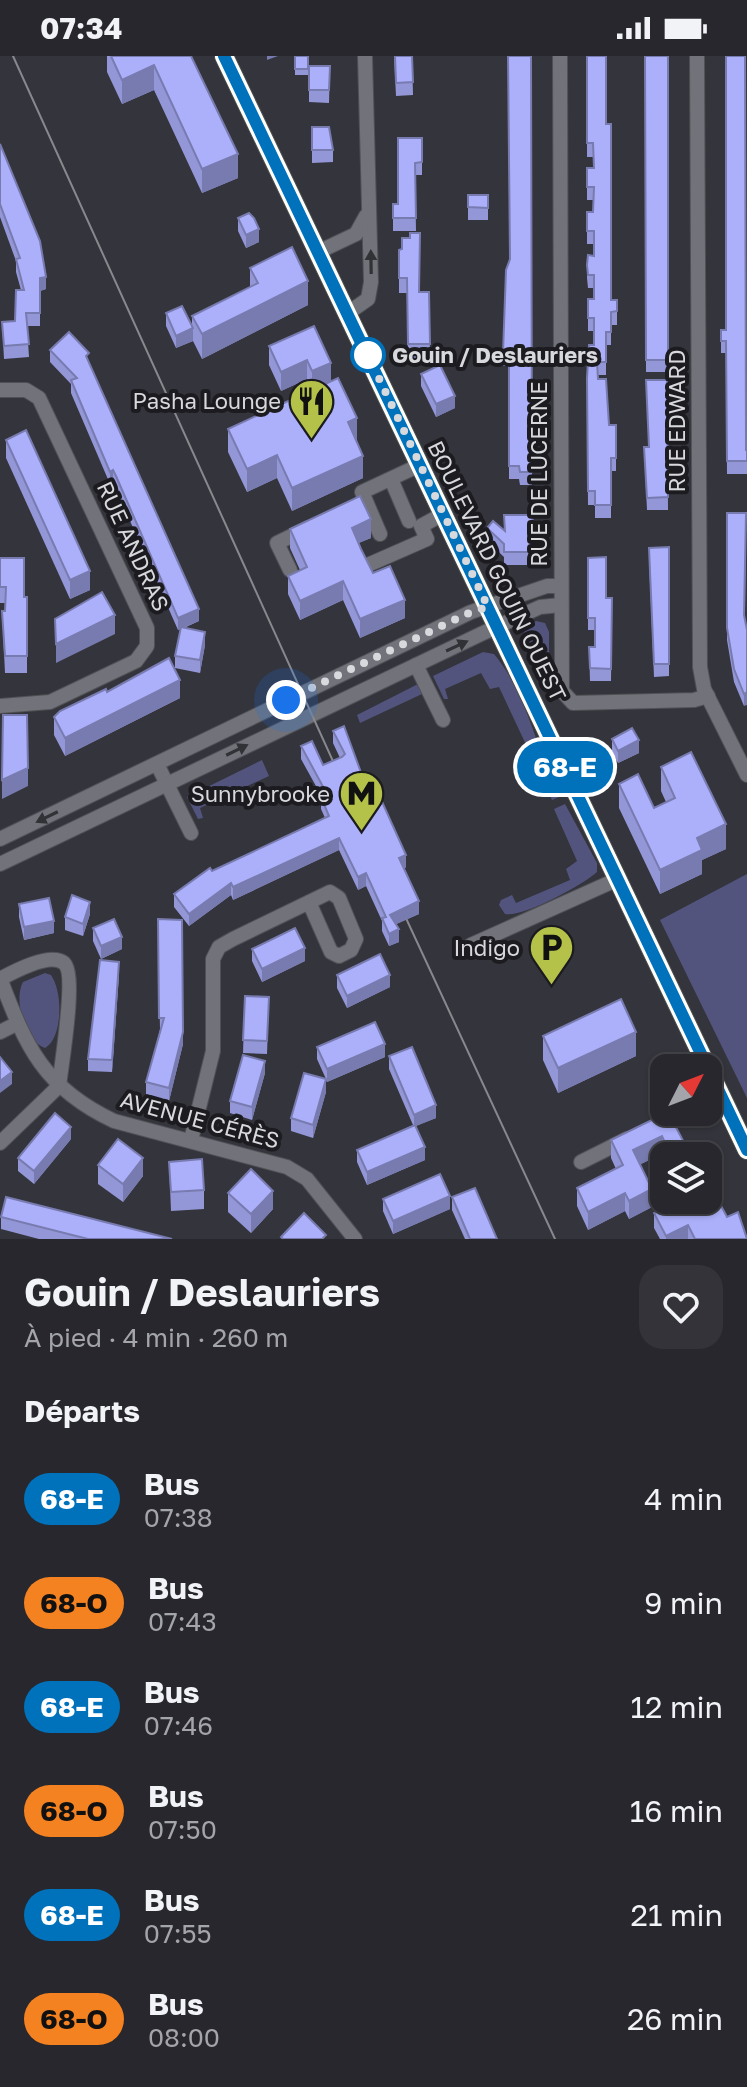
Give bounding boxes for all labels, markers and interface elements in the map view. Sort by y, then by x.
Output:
text: 07:34 [40,10,123,46]
one-way arrow [365,249,377,274]
marker: Gouin / Deslauriers [351,338,385,372]
place label: Gouin / Deslauriers [392,341,598,368]
street label: RUE EDWARD [663,349,690,493]
restaurant icon: Pasha Lounge [288,377,336,440]
street label: RUE DE LUCERNE [525,381,552,567]
place label: Pasha Lounge [133,387,281,414]
street label: BOULEVARD GOUIN OUEST [422,436,573,706]
street label: RUE ANDRAS [92,477,175,615]
one-way arrow [445,639,468,652]
your location [266,680,306,720]
line badge: 68-E [509,741,621,793]
one-way arrow [226,743,249,757]
text: 68-E [533,750,597,783]
metro station icon: Sunnybrooke [337,770,385,833]
place label: Sunnybrooke [191,780,330,807]
one-way arrow [35,810,58,824]
parking icon: Indigo [527,924,575,987]
place label: Indigo [453,934,520,961]
north arrow [650,1054,722,1126]
map controls [650,1054,722,1214]
street label: AVENUE CÉRÈS [118,1085,283,1154]
button: layers [650,1142,722,1214]
button: heart [639,1265,723,1349]
text: Gouin / Deslauriers [24,1269,380,1314]
text: À pied · 4 min · 260 m [24,1322,288,1353]
text: Départs [24,1393,140,1429]
text: Bus [144,1466,200,1502]
text: 4 min [644,1481,723,1517]
text: 68-E [40,1482,104,1515]
text: 07:38 [144,1502,213,1533]
text: Bus [148,1570,204,1606]
text: 9 min [644,1585,723,1621]
text: 68-O [40,1586,108,1619]
text: 07:43 [148,1606,217,1637]
text: Bus [144,1674,200,1710]
text: 12 min [631,1689,723,1725]
text: 68-E [40,1690,104,1723]
text: 07:46 [144,1710,213,1741]
text: Bus [148,1778,204,1814]
text: 16 min [630,1793,723,1829]
text: 68-O [40,1794,108,1827]
text: 07:50 [148,1814,217,1845]
text: Bus [144,1882,200,1918]
text: 21 min [631,1897,723,1933]
text: 68-E [40,1898,104,1931]
text: 07:55 [144,1918,212,1949]
text: Bus [148,1986,204,2022]
text: 26 min [627,2001,723,2037]
text: 68-O [40,2002,108,2035]
text: 08:00 [148,2022,220,2053]

